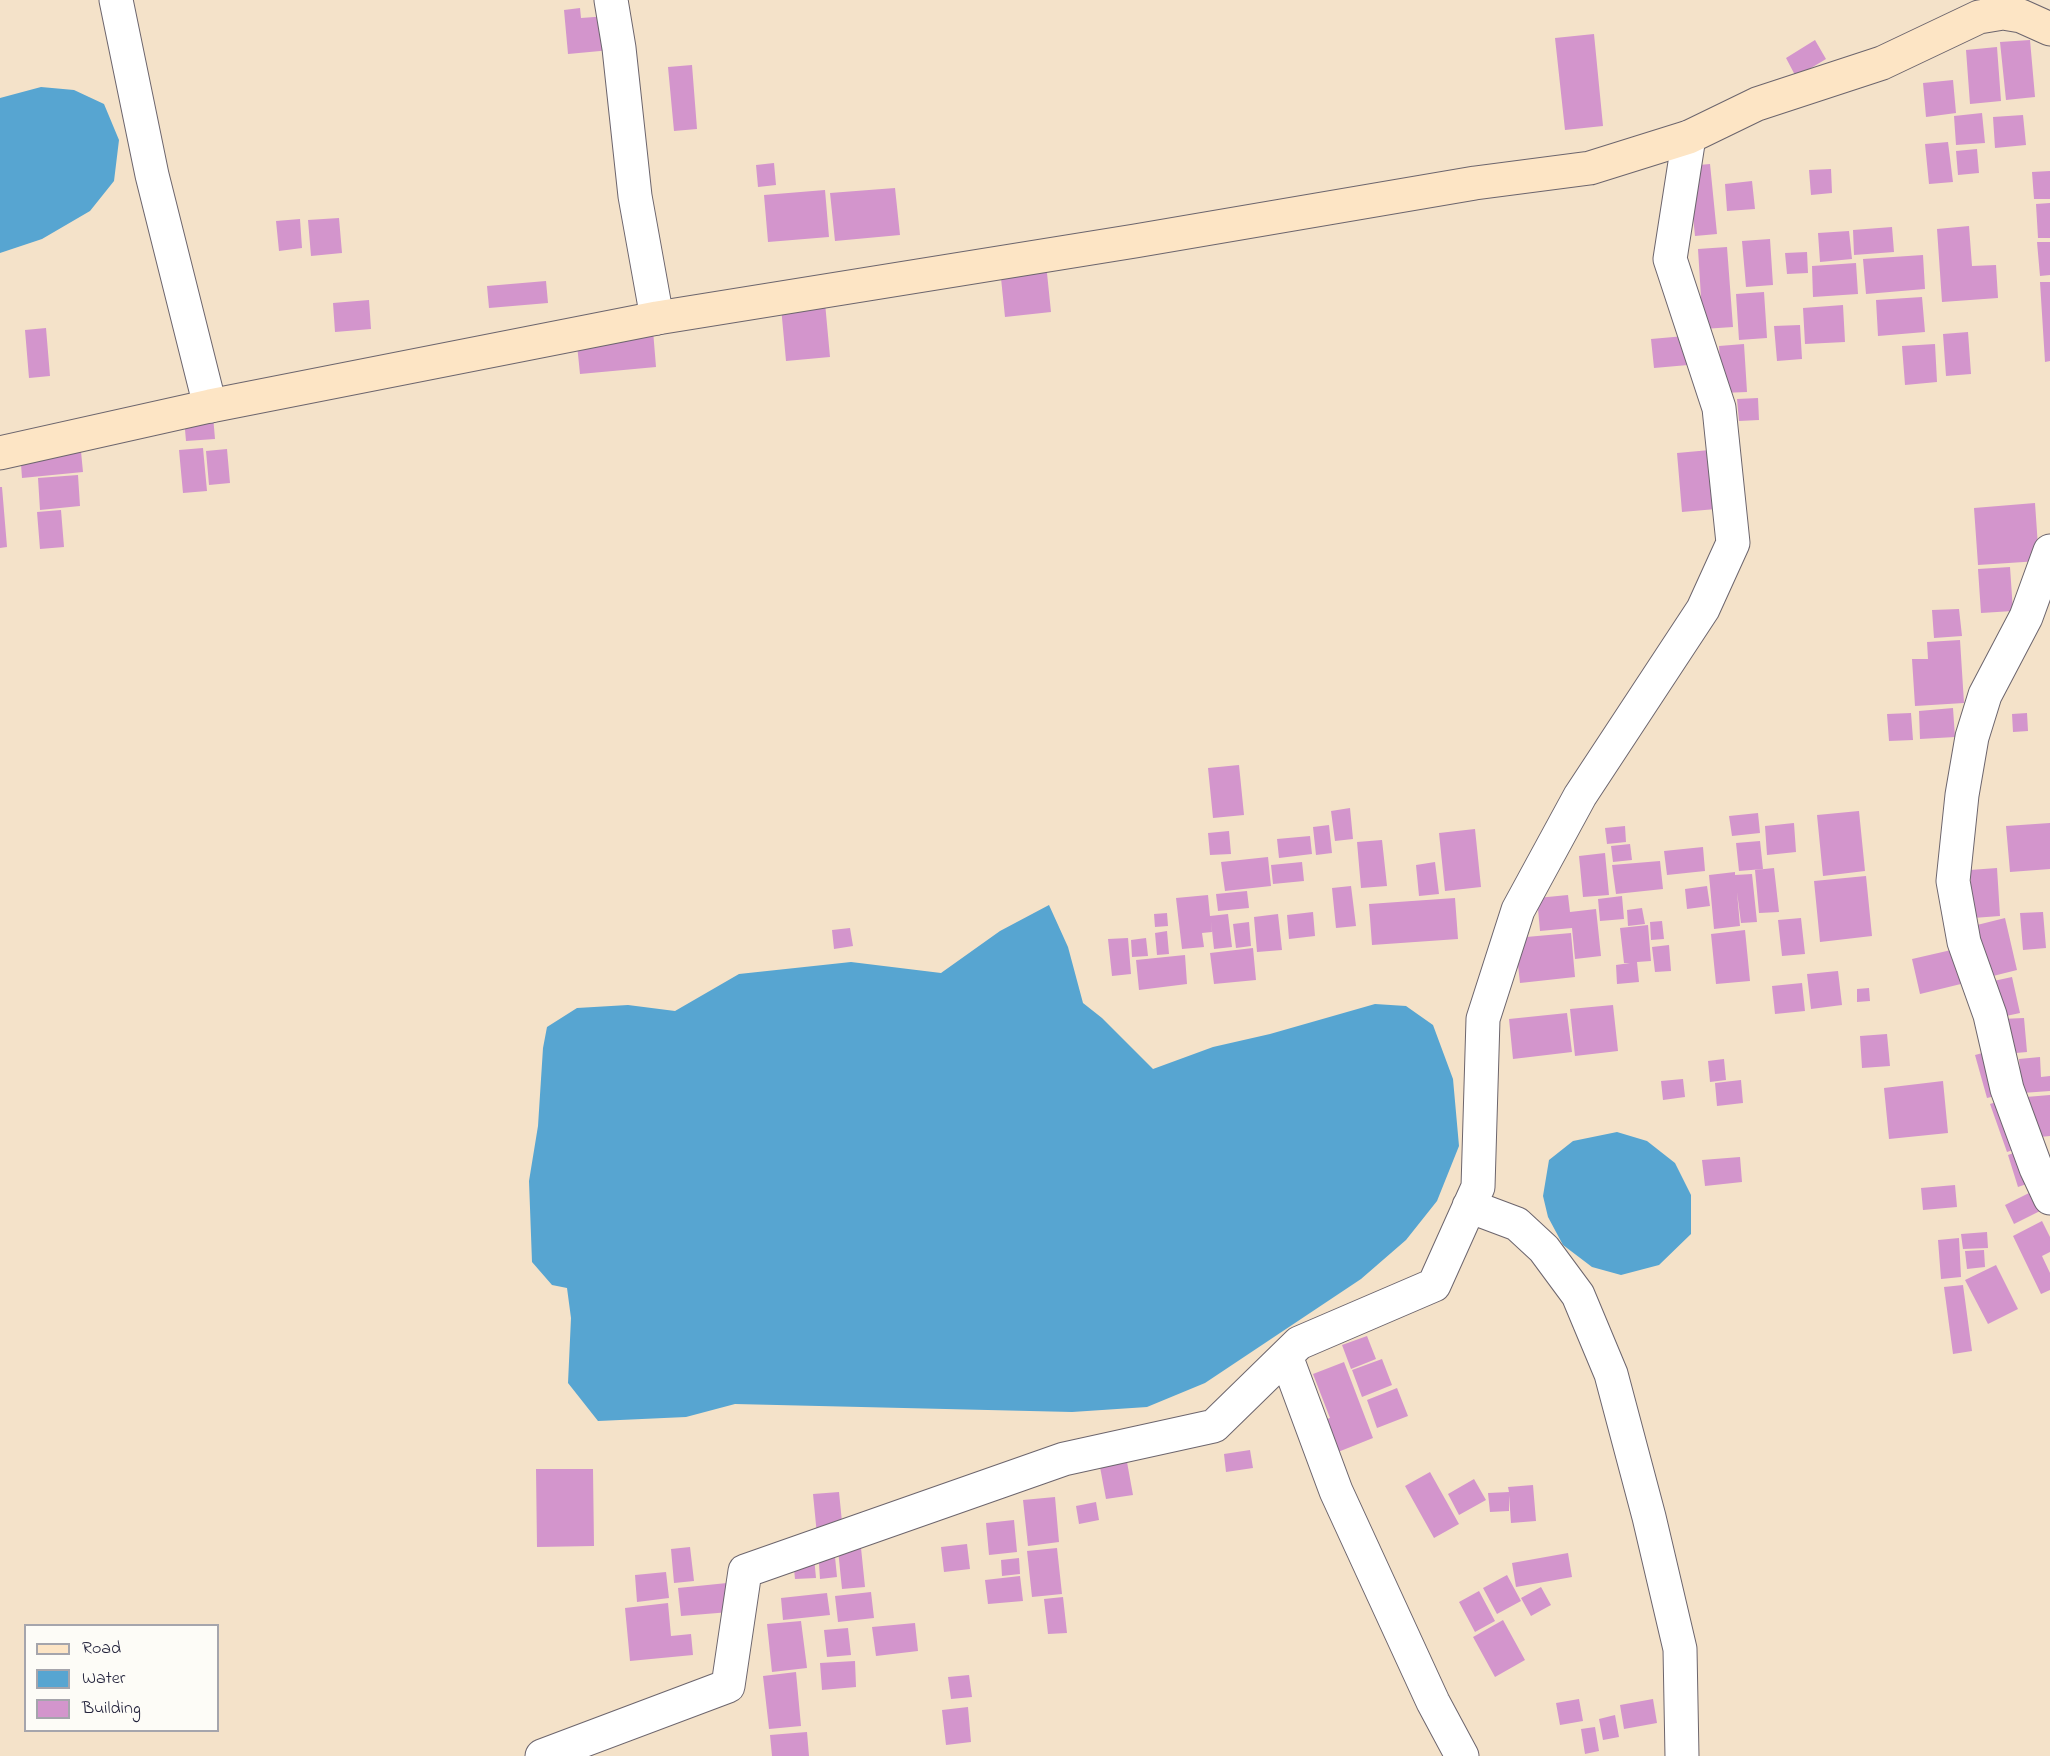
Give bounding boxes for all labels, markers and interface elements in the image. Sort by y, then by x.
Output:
legend [24,1624,219,1732]
text: Road [82,1636,121,1662]
text: Water [82,1666,125,1692]
text: Building [82,1696,141,1722]

